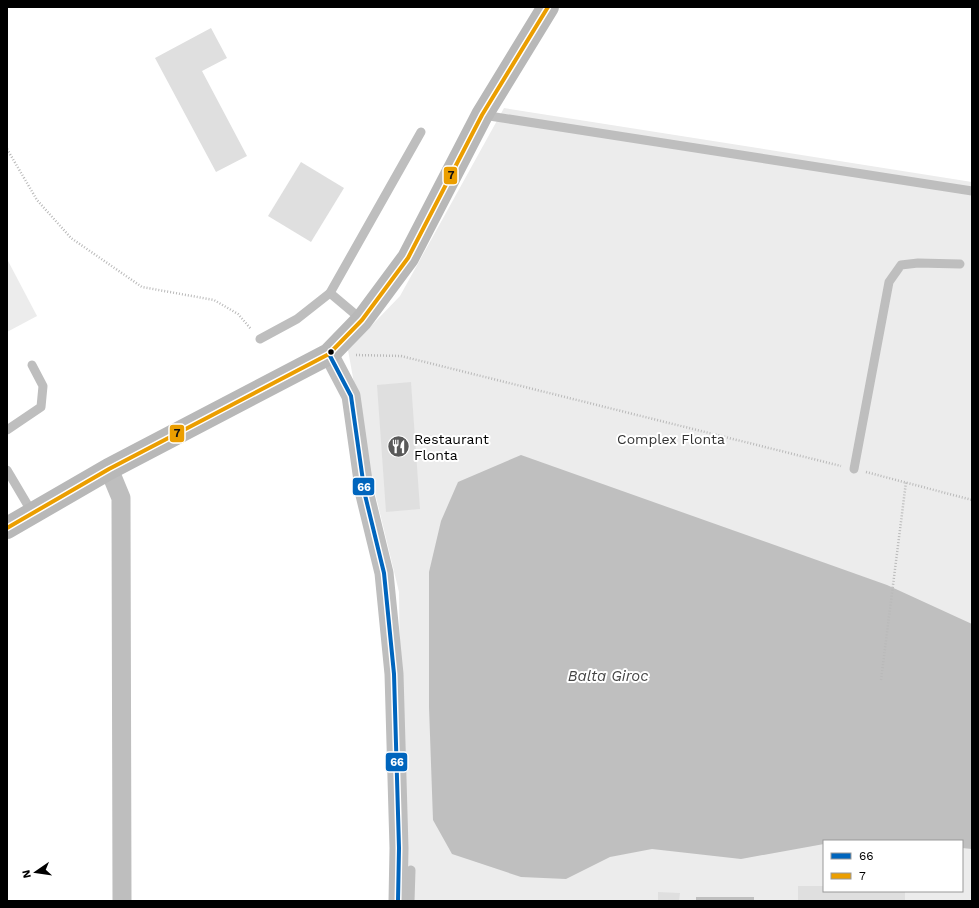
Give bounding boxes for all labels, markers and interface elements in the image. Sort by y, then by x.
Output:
line badge: 7 [443,166,458,185]
text: 7 [448,169,455,182]
unlabelled marker [326,347,336,357]
line badge: 7 [169,424,185,443]
text: 7 [174,427,181,440]
place label: Restaurant Flonta [414,431,489,463]
park label: Complex Flonta [617,431,725,447]
restaurant icon: Restaurant Flonta [386,434,412,460]
line badge: 66 [352,477,375,496]
text: 66 [357,481,371,494]
water label: Balta Giroc [568,667,648,685]
line badge: 66 [385,752,408,772]
text: 66 [390,756,404,769]
legend [823,840,963,892]
text: 66 [859,849,874,863]
north arrow [16,852,56,892]
text: N [19,869,34,880]
text: 7 [859,869,866,883]

